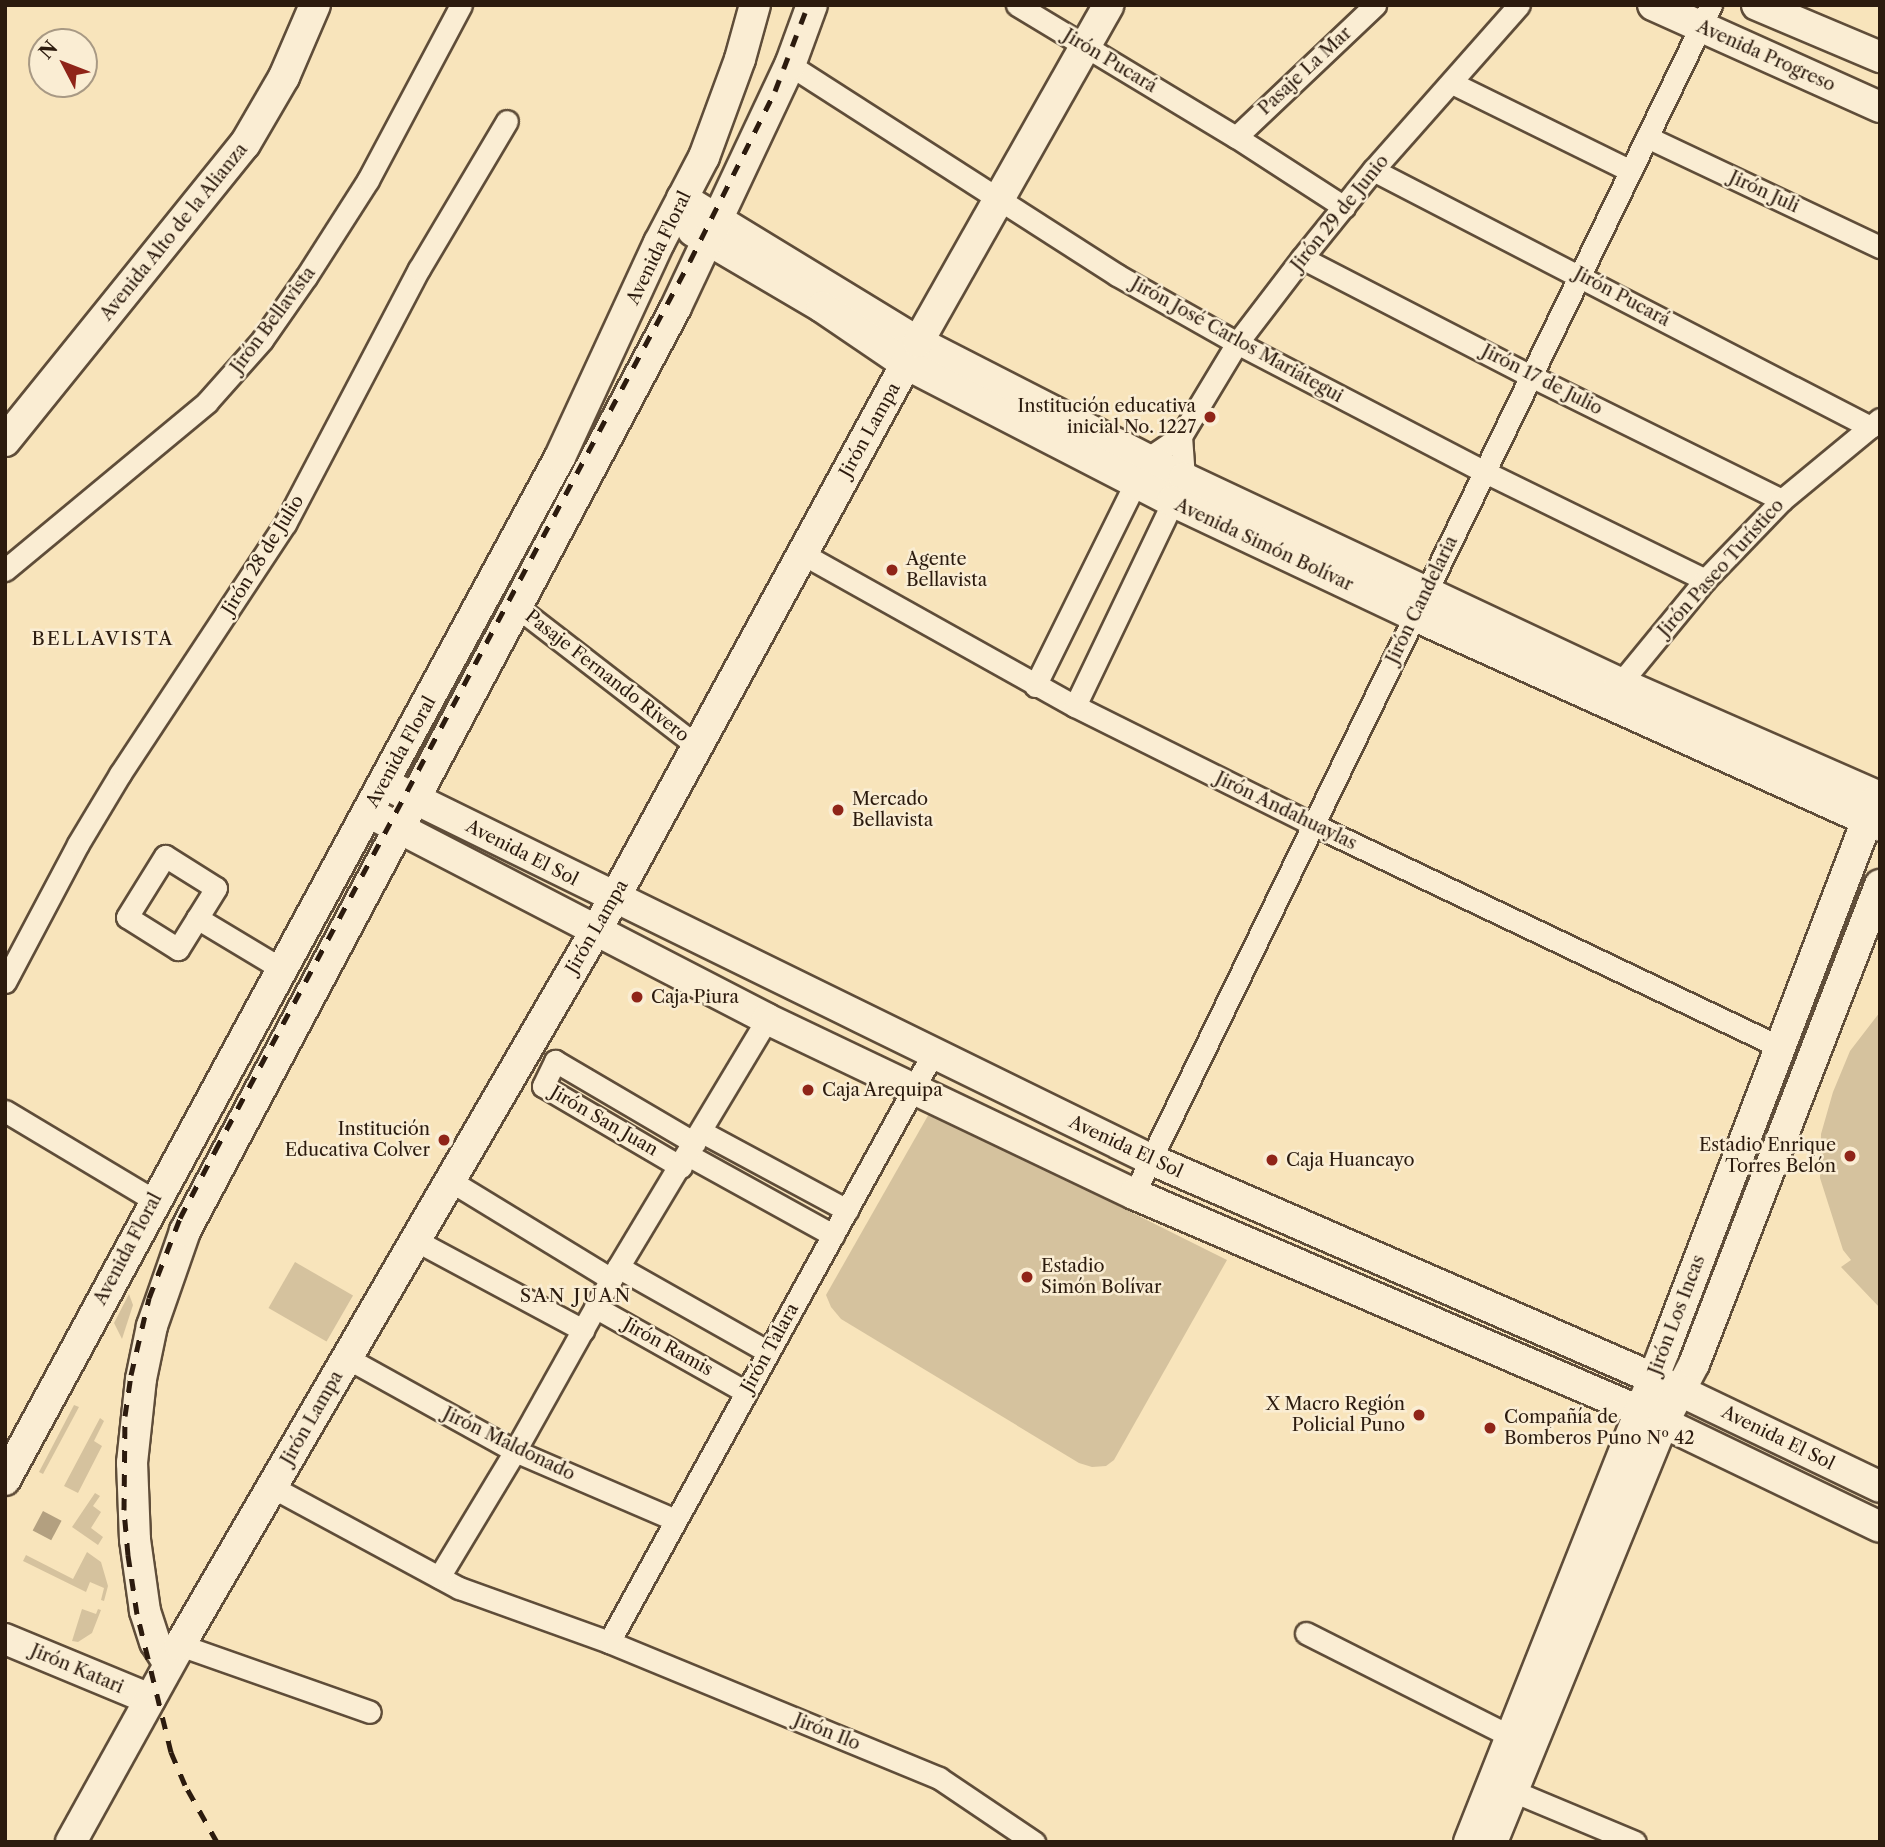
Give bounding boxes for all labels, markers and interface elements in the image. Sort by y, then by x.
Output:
street label: Avenida Progreso [1693,16,1839,96]
street label: Pasaje La Mar [1254,22,1356,120]
street label: Jirón Pucará [1059,25,1161,97]
north arrow [28,28,98,98]
text: N [34,36,63,64]
street label: Avenida Alto de la Alianza [95,138,253,326]
street label: Jirón 29 de Junio [1287,151,1393,275]
street label: Jirón Juli [1726,166,1802,218]
street label: Avenida Floral [622,188,696,308]
street label: Jirón Bellavista [226,263,320,377]
street label: Jirón Pucará [1570,263,1674,331]
street label: Jirón José Carlos Mariátegui [1127,273,1347,407]
street label: Jirón 17 de Julio [1478,340,1606,420]
street label: Jirón Lampa [835,379,905,481]
place label: Institución educativa inicial No. 1227 [1017,396,1196,438]
marker: Institución educativa inicial No. 1227 [1202,409,1218,425]
street label: Jirón 28 de Julio [218,491,308,619]
street label: Avenida Simón Bolívar [1171,494,1357,596]
street label: Jirón Paseo Turístico [1653,495,1789,641]
street label: Jirón Candelaria [1382,533,1462,667]
place label: Agente Bellavista [906,549,987,592]
marker: Agente Bellavista [884,562,900,578]
street label: Pasaje Fernando Rivero [521,605,693,747]
district label: BELLAVISTA [33,628,173,650]
street label: Avenida Floral [362,693,440,811]
street label: Jirón Andahuaylas [1211,767,1361,855]
place label: Mercado Bellavista [852,789,933,832]
marker: Mercado Bellavista [830,802,846,818]
street label: Avenida El Sol [462,815,582,891]
street label: Jirón Lampa [561,876,633,978]
place label: Caja Piura [651,986,739,1008]
marker: Caja Piura [629,989,645,1005]
place label: Caja Arequipa [822,1079,944,1101]
street label: Jirón San Juan [546,1081,662,1161]
marker: Caja Arequipa [800,1082,816,1098]
street label: Avenida El Sol [1066,1111,1186,1183]
place label: Institución Educativa Colver [284,1119,430,1162]
marker: Institución Educativa Colver [436,1132,452,1148]
place label: Estadio Enrique Torres Belón [1699,1135,1836,1178]
marker: Estadio Enrique Torres Belón [1842,1148,1858,1164]
place label: Caja Huancayo [1286,1149,1415,1171]
marker: Caja Huancayo [1264,1152,1280,1168]
street label: Avenida Floral [89,1189,167,1309]
street label: Jirón Los Incas [1644,1252,1710,1378]
place label: Estadio Simón Bolívar [1041,1256,1162,1298]
marker: Estadio Simón Bolívar [1019,1269,1035,1285]
district label: SAN JUAN [521,1285,631,1307]
street label: Jirón Talara [736,1299,804,1397]
street label: Jirón Ramis [619,1314,717,1380]
street label: Jirón Lampa [276,1367,348,1469]
place label: X Macro Región Policial Puno [1265,1394,1405,1436]
street label: Avenida El Sol [1718,1401,1838,1475]
street label: Jirón Maldonado [440,1403,578,1485]
marker: X Macro Región Policial Puno [1411,1407,1427,1423]
place label: Compañía de Bomberos Puno Nº 42 [1504,1407,1695,1450]
marker: Compañía de Bomberos Puno Nº 42 [1482,1420,1498,1436]
street label: Jirón Katari [27,1640,127,1698]
street label: Jirón Ilo [791,1709,863,1755]

